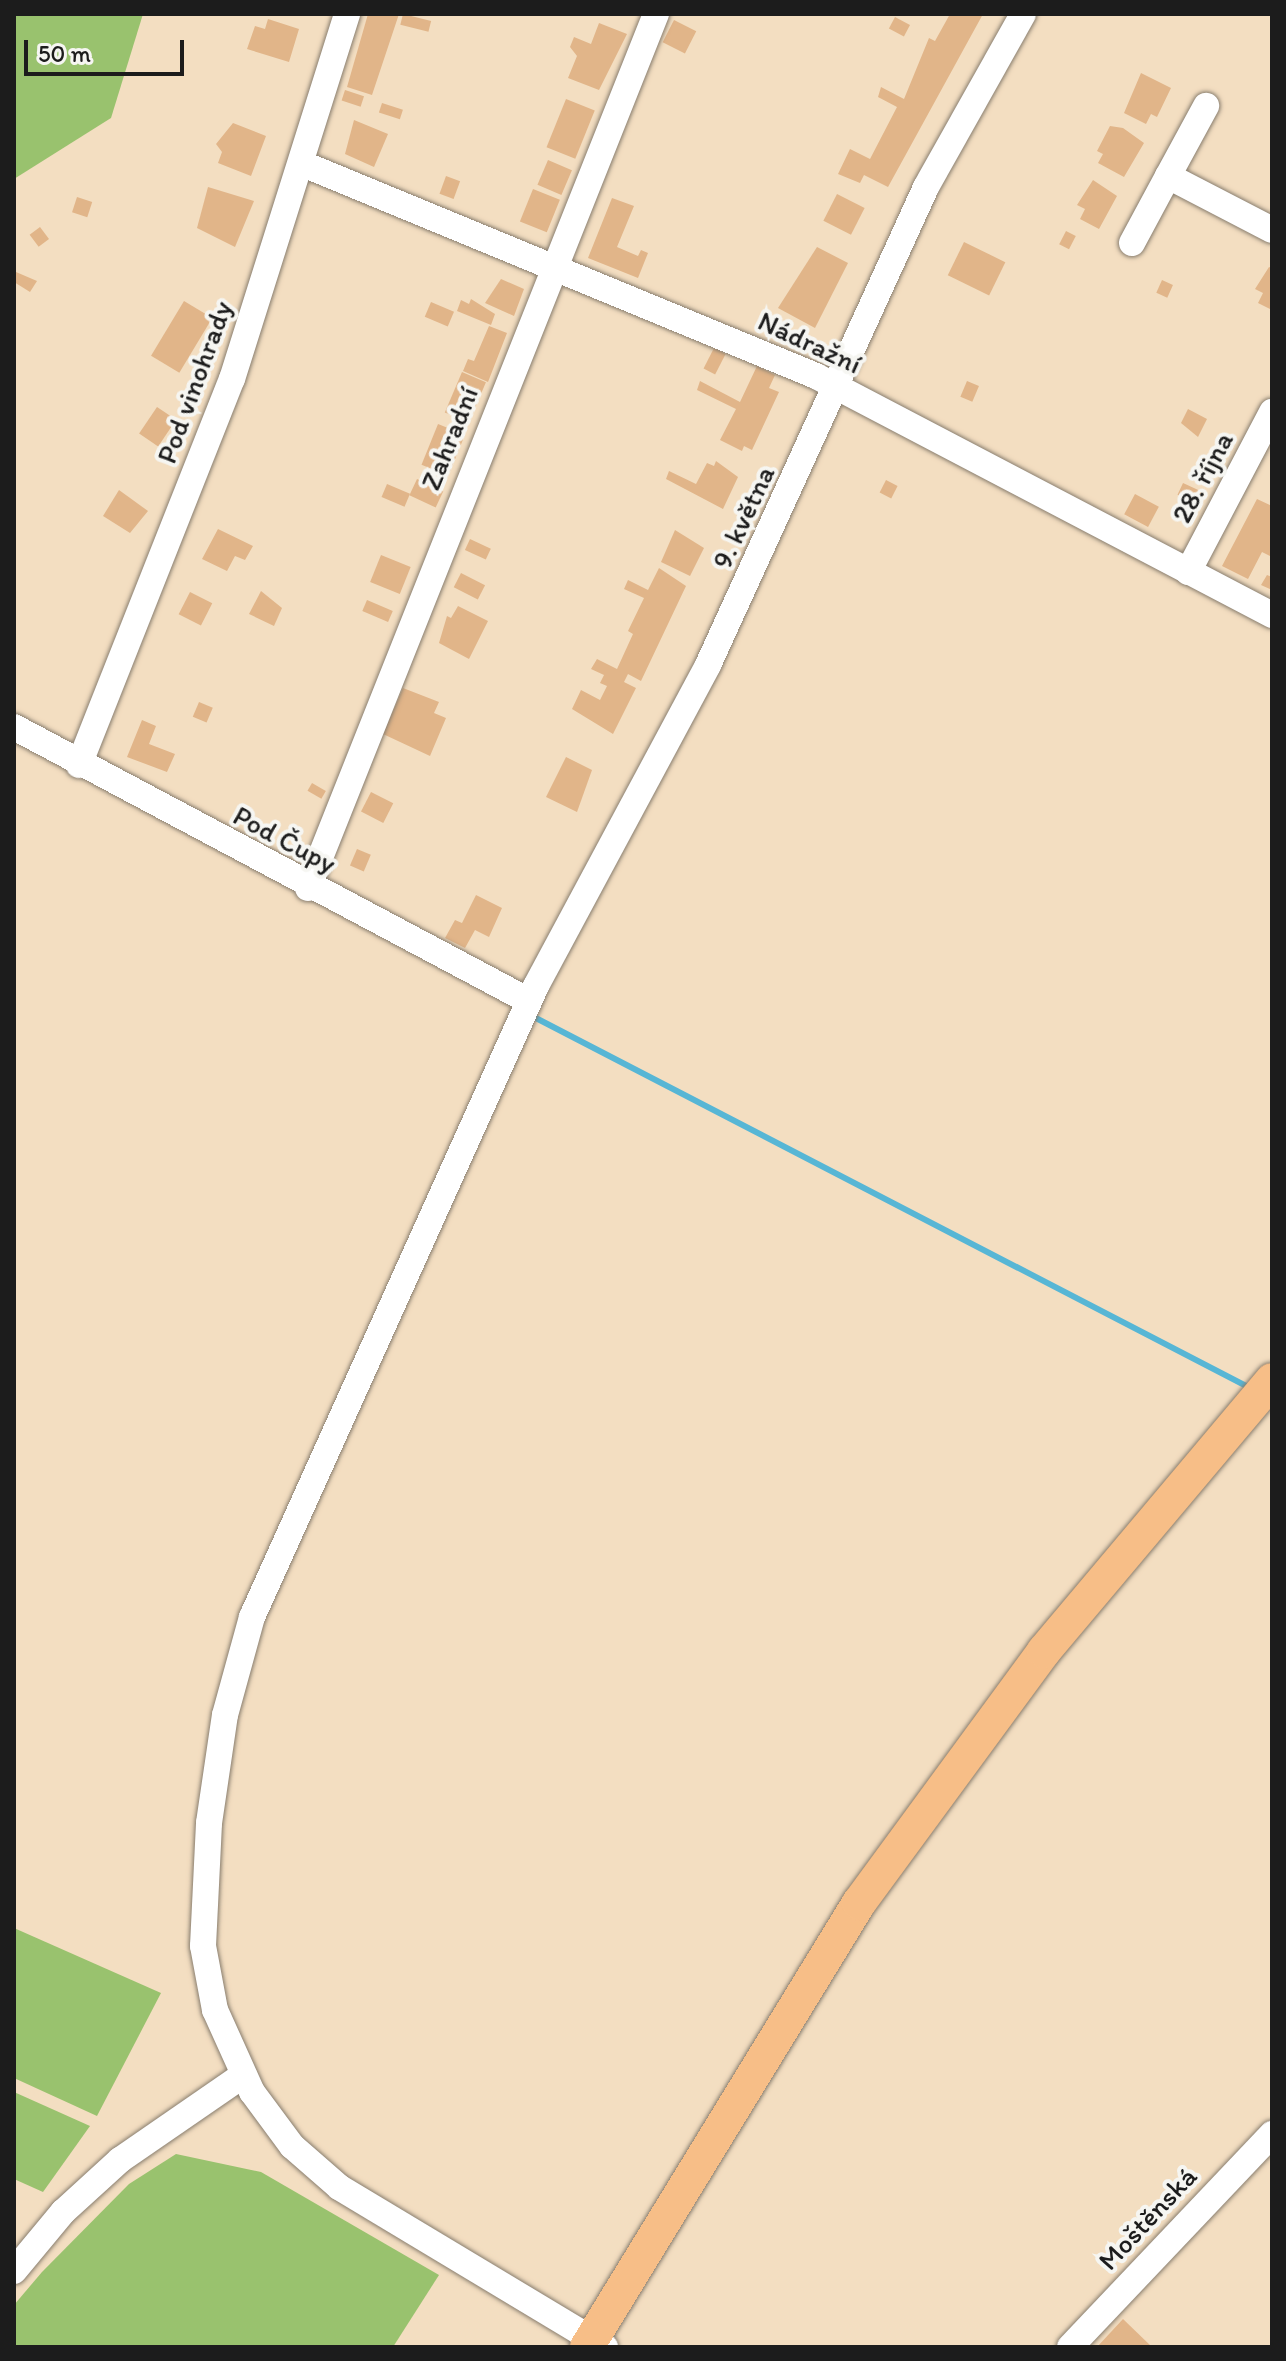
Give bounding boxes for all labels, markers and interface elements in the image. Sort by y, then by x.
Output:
scale bar [28,24,188,74]
text: 50 m [38,39,91,68]
street label: Pod vinohrady [149,297,239,467]
street label: Nádražní [753,304,867,380]
street label: Zahradní [413,382,485,494]
street label: 28. října [1164,426,1240,528]
street label: 9. května [705,460,781,574]
street label: Pod Čupy [227,798,343,880]
street label: Moštěnská [1091,2159,1203,2277]

